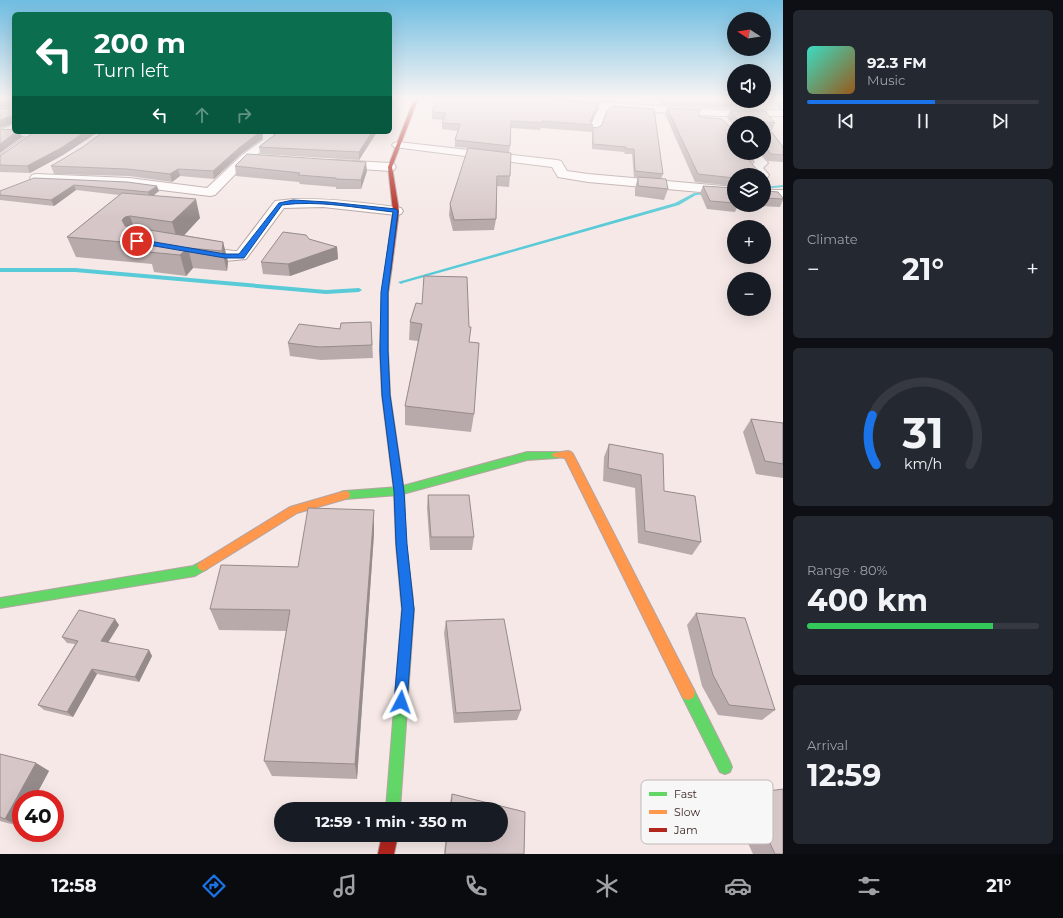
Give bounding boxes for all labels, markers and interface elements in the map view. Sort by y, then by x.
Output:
north arrow [727,12,771,56]
map controls [727,12,771,316]
text: 200 m [94,26,186,60]
icon: left [28,28,80,80]
text: 92.3 FM [867,53,927,72]
text: Turn left [94,60,169,82]
button: sound [727,64,771,108]
text: Music [867,72,905,88]
icon: left [149,104,171,126]
icon: ahead [191,104,213,126]
icon: right [233,104,255,126]
icon: previous [835,110,857,132]
icon: pause [912,110,934,132]
icon: next [989,110,1011,132]
button: search [727,116,771,160]
button: layers [727,168,771,212]
button: + [727,220,771,264]
pin [120,224,154,258]
icon: arrive [126,230,148,252]
text: Climate [807,231,858,247]
text: 21° [902,251,944,288]
text: − [807,256,820,283]
text: + [1026,256,1039,283]
button: − [727,272,771,316]
text: 31 [902,408,943,458]
text: km/h [904,455,942,473]
text: Range · 80% [807,562,887,578]
text: 400 km [807,582,928,619]
position arrow [380,681,422,723]
text: Arrival [807,737,848,753]
text: 12:59 [807,757,881,794]
legend [641,780,773,844]
text: Fast [674,787,698,801]
speed limit sign: 40 [12,790,64,842]
text: Slow [674,805,700,819]
text: 12:59 · 1 min · 350 m [315,812,467,831]
text: Jam [673,823,698,837]
icon: directions [200,872,228,900]
icon: music [331,872,359,900]
icon: phone [462,872,490,900]
icon: climate [593,872,621,900]
icon: car [724,872,752,900]
icon: filters [855,872,883,900]
text: 12:58 [52,875,97,897]
text: 21° [986,875,1011,897]

